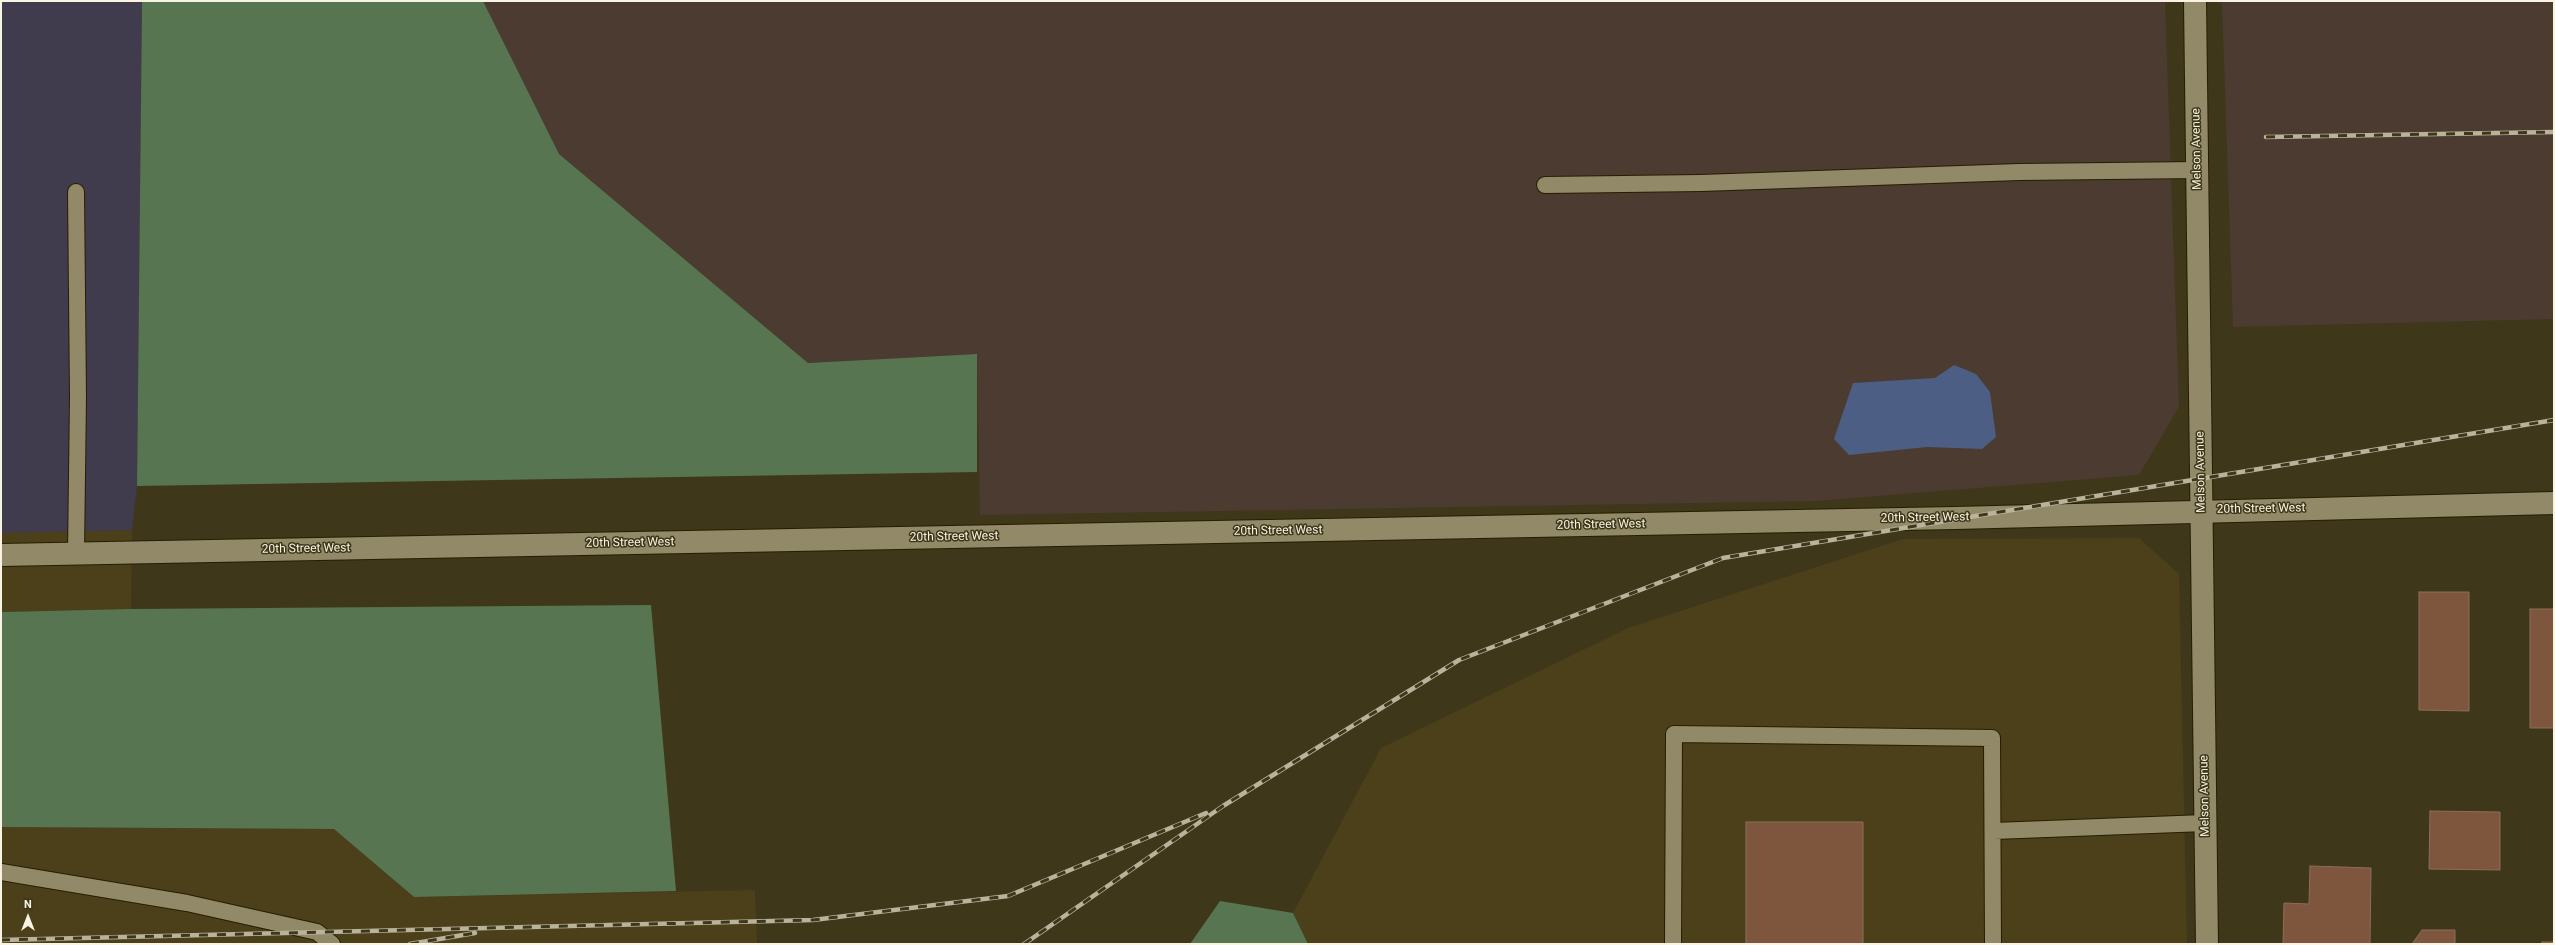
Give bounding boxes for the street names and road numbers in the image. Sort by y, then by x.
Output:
street label: Melson Avenue [2189,108,2205,190]
street label: Melson Avenue [2193,431,2209,513]
street label: 20th Street West [2217,501,2305,517]
street label: 20th Street West [1881,510,1969,526]
street label: 20th Street West [1557,517,1645,533]
street label: 20th Street West [1234,523,1322,539]
street label: 20th Street West [910,529,998,545]
street label: 20th Street West [586,535,674,551]
street label: 20th Street West [262,541,350,557]
street label: Melson Avenue [2197,755,2213,837]

